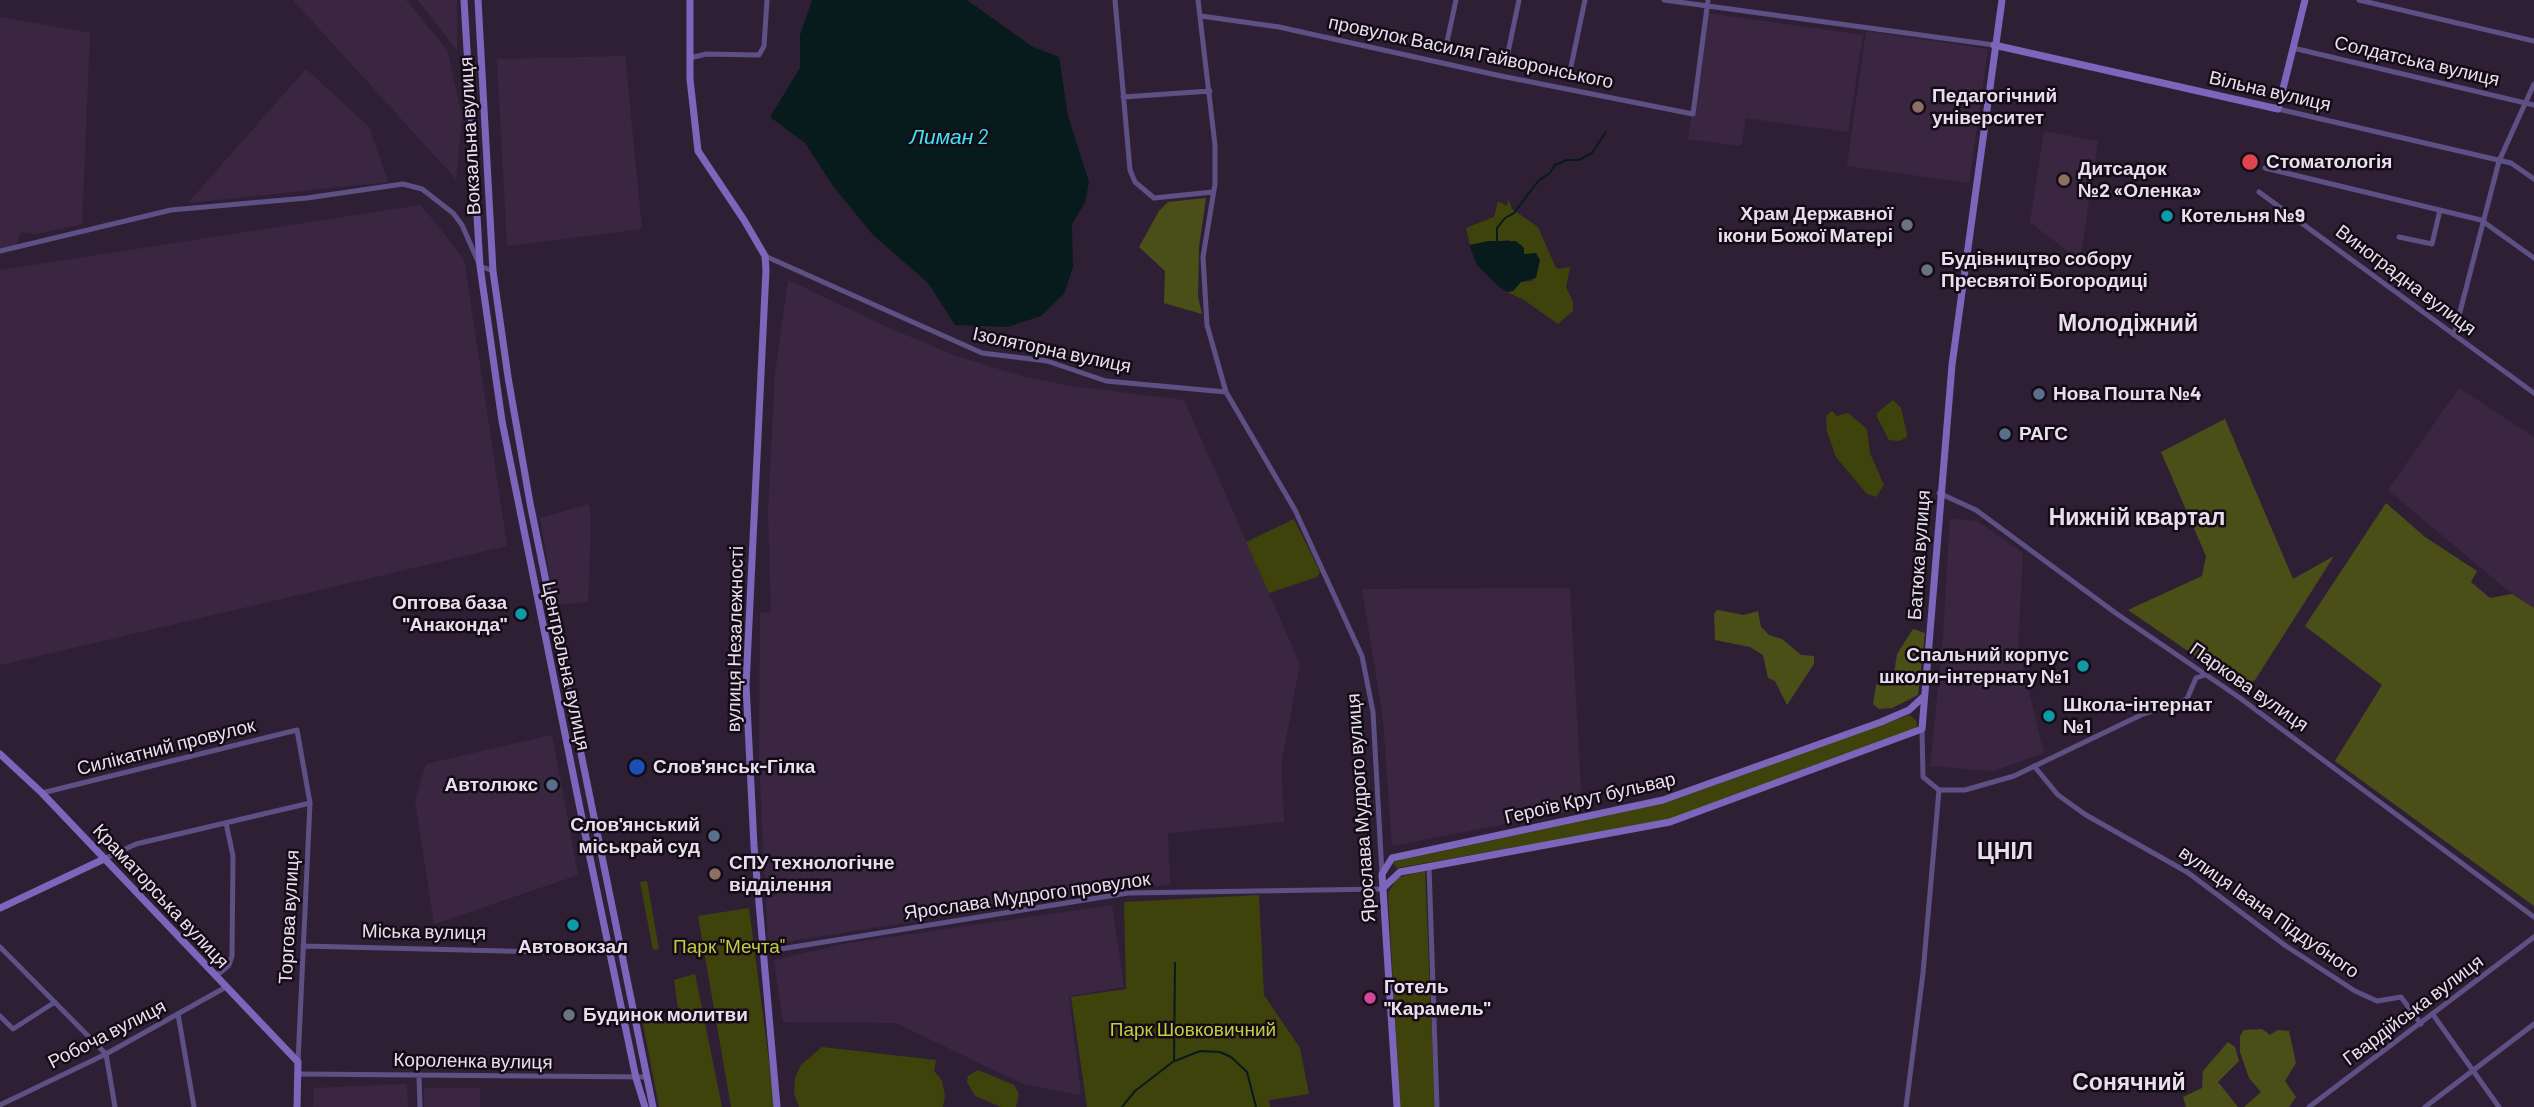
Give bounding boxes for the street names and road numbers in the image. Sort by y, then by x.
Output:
street label: провулок Василя Гайворонського [1326,11,1616,93]
street label: Солдатська вулиця [2332,31,2502,91]
street label: Вокзальна вулиця [454,56,486,216]
street label: Вільна вулиця [2207,66,2333,116]
street label: Виноградна вулиця [2331,220,2481,340]
street label: Ізоляторна вулиця [971,322,1133,378]
street label: Батюка вулиця [1903,489,1935,621]
street label: вулиця Незалежності [722,546,748,732]
street label: Центральна вулиця [537,579,595,753]
street label: Паркова вулиця [2185,638,2313,736]
street label: Ярослава Мудрого вулиця [1342,693,1380,923]
street label: Силікатний провулок [74,714,258,780]
street label: Героїв Крут бульвар [1502,767,1678,829]
street label: Краматорська вулиця [88,819,234,973]
street label: вулиця Івана Піддубного [2174,841,2364,983]
street label: Торгова вулиця [274,849,304,985]
street label: Ярослава Мудрого провулок [902,867,1152,925]
street label: Міська вулиця [362,920,486,944]
street label: Гвардійська вулиця [2338,950,2488,1070]
street label: Робоча вулиця [44,994,170,1074]
street label: Короленка вулиця [393,1048,553,1074]

